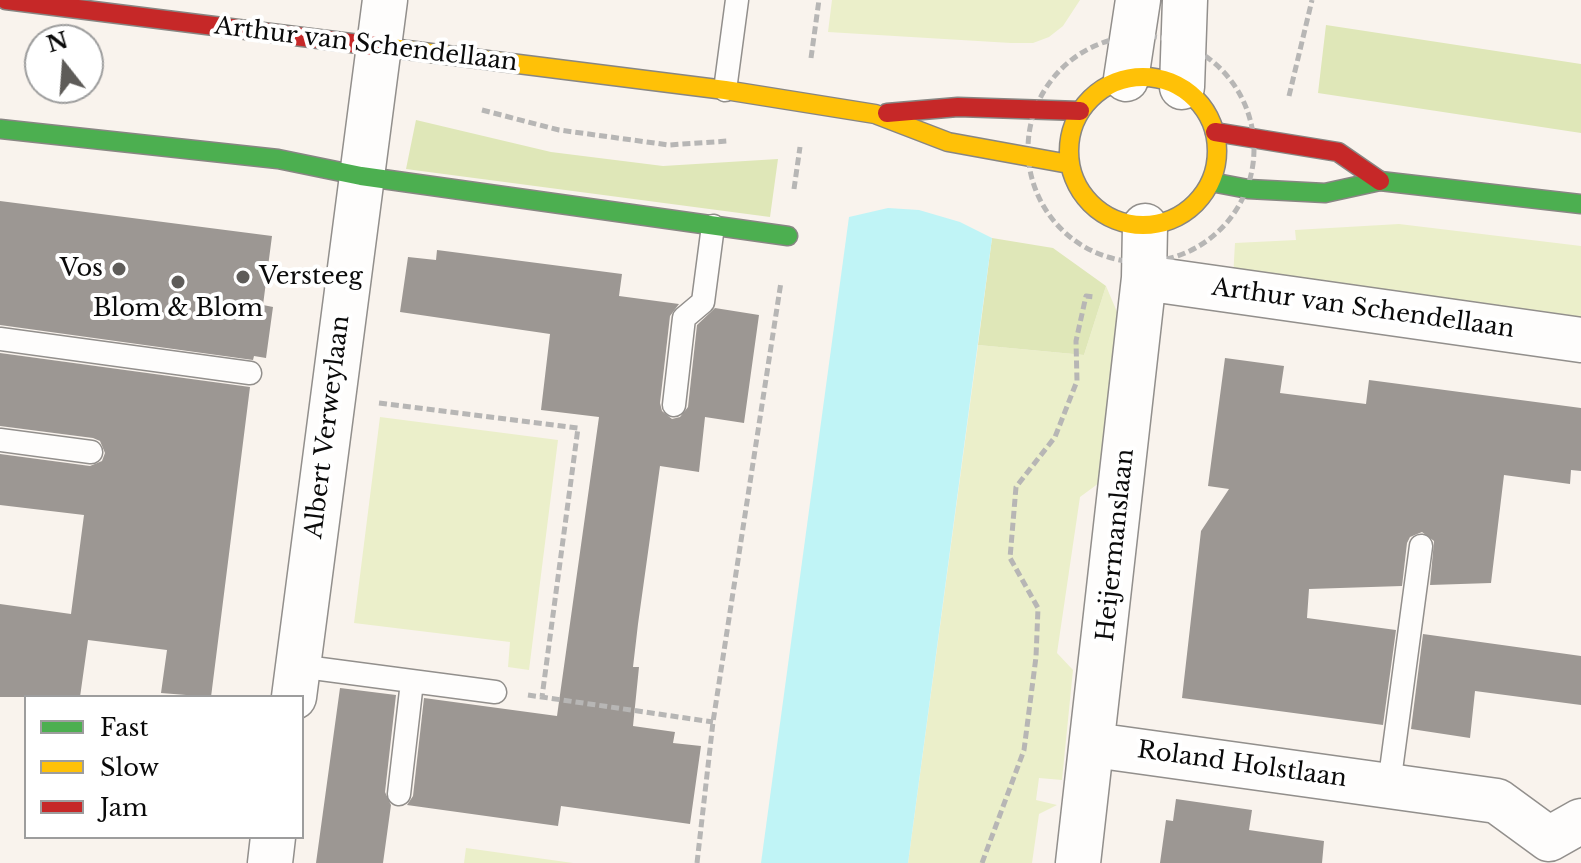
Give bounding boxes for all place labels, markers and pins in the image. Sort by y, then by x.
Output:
place label: Vos [60,255,103,283]
marker: Vos [110,260,128,278]
place label: Versteeg [259,263,363,291]
marker: Versteeg [234,268,252,286]
marker: Blom & Blom [169,273,187,291]
place label: Blom & Blom [93,295,263,323]

